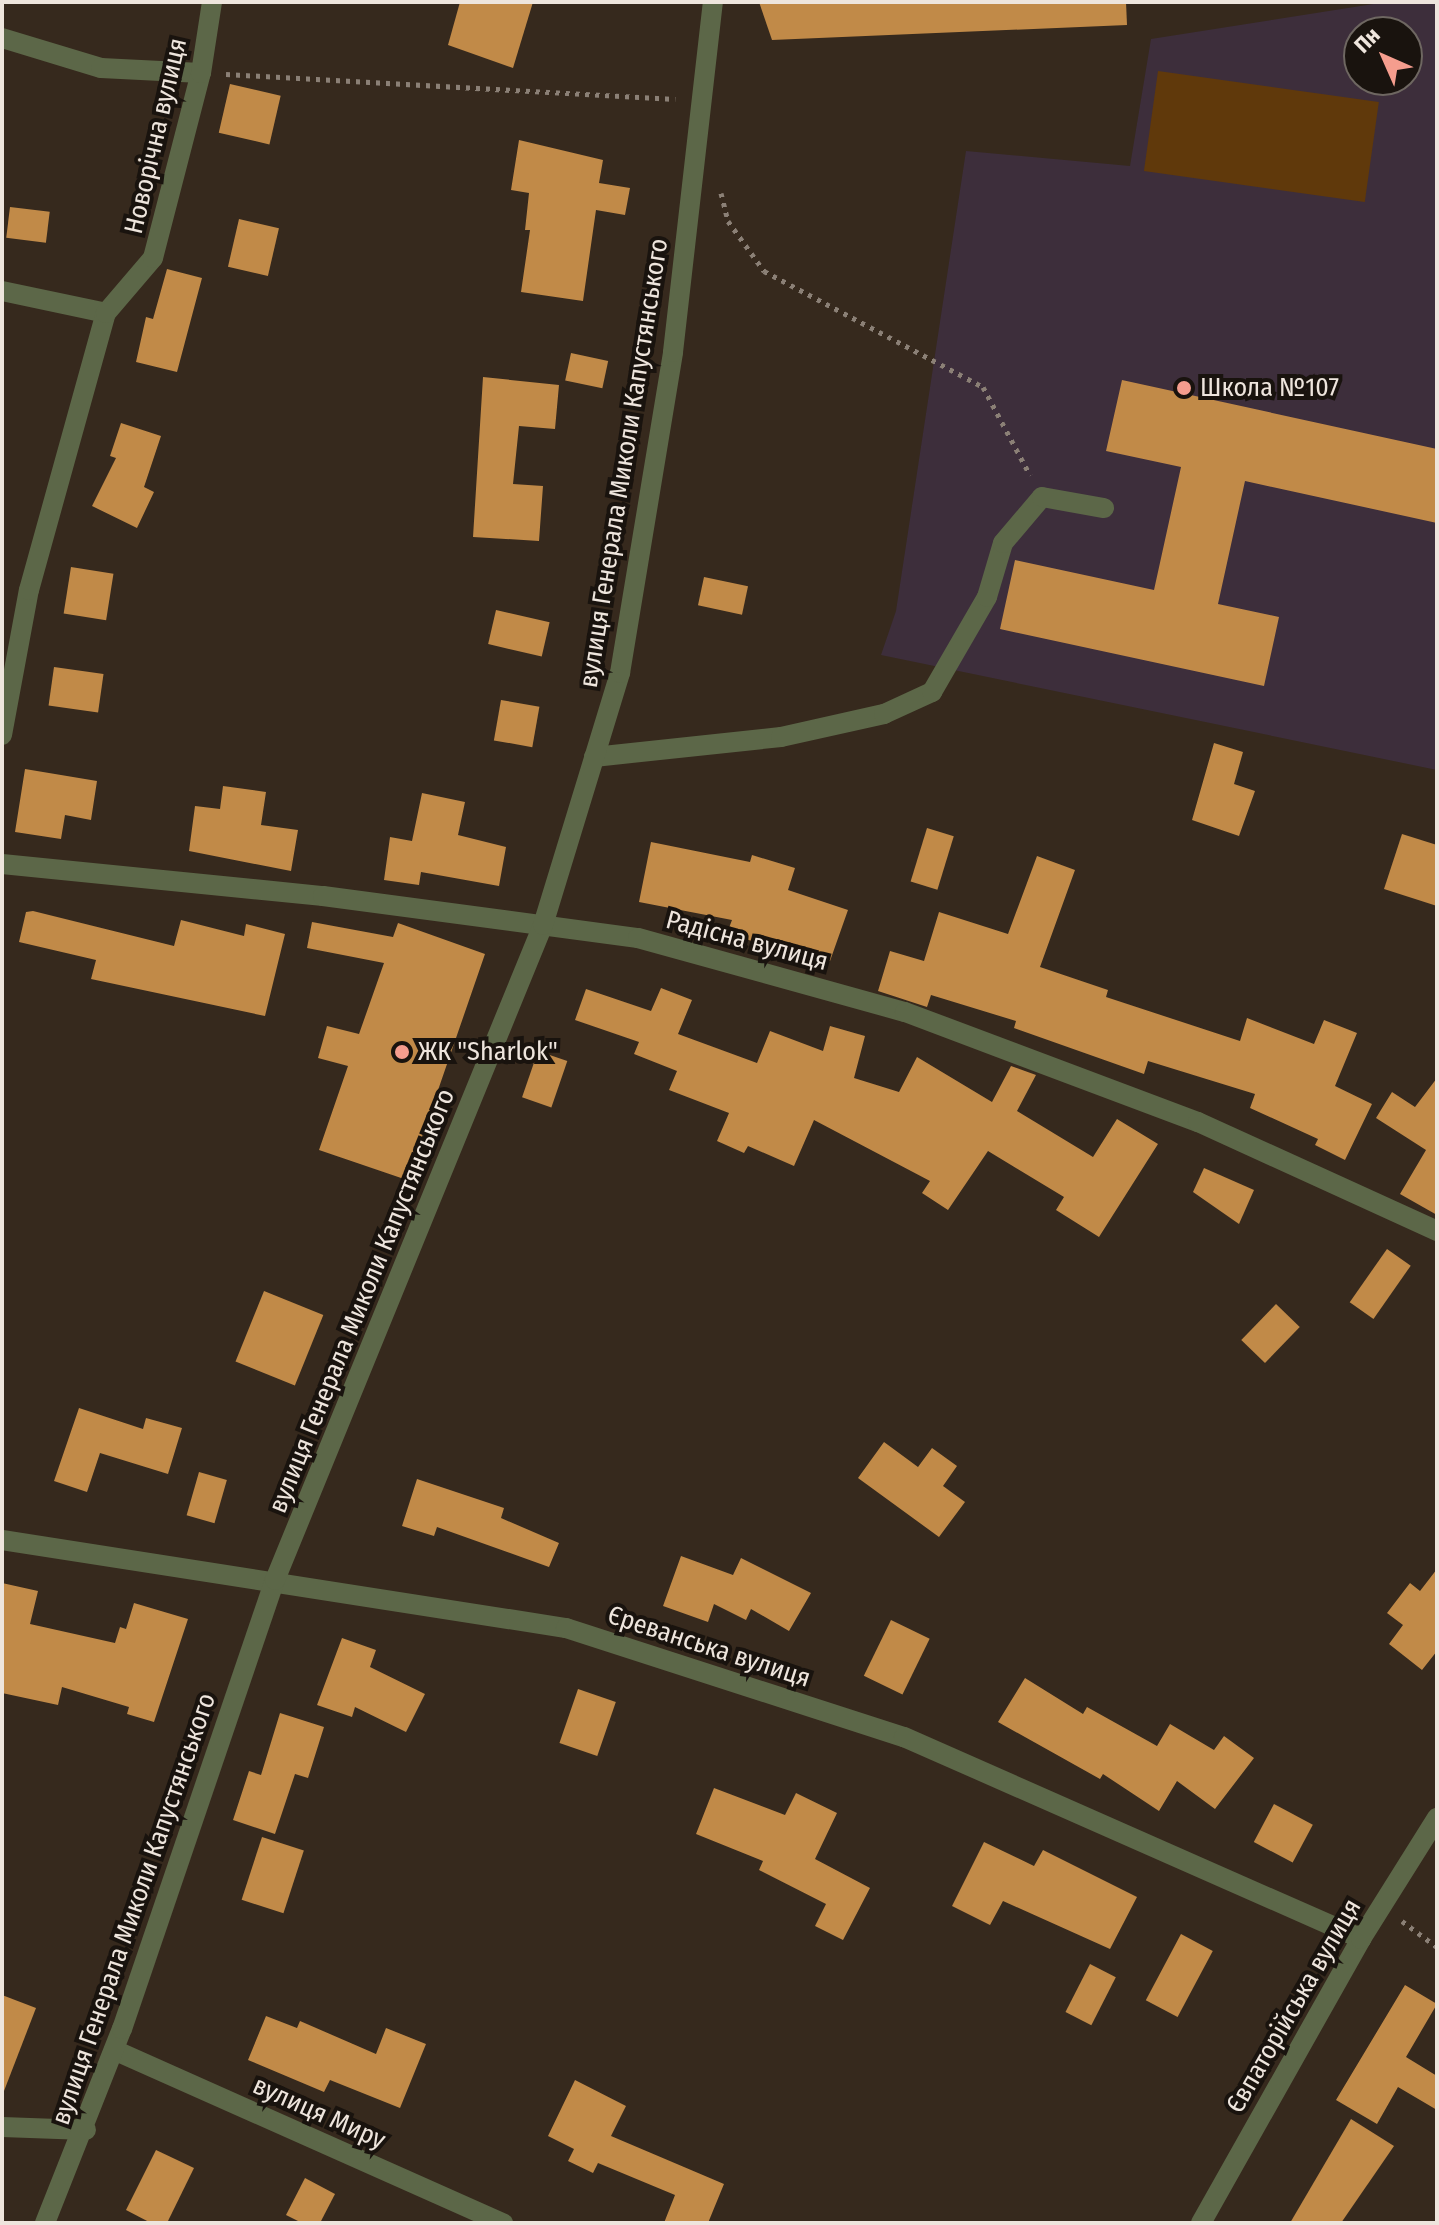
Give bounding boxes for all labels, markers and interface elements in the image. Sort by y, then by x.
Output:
north arrow [1343,16,1423,96]
text: Пн [1349,22,1385,58]
street label: Новорічна вулиця [118,35,194,237]
street label: вулиця Генерала Миколи Капустянського [573,236,675,690]
place label: Школа №107 [1200,372,1339,404]
marker: Школа №107 [1175,379,1193,397]
street label: Радісна вулиця [663,904,831,978]
place label: ЖК "Sharlok" [418,1036,558,1068]
marker: ЖК "Sharlok" [393,1043,411,1061]
street label: вулиця Генерала Миколи Капустянського [262,1085,462,1517]
street label: Єреванська вулиця [604,1600,814,1694]
street label: вулиця Генерала Миколи Капустянського [45,1689,223,2129]
street label: Євпаторійська вулиця [1220,1894,1368,2118]
street label: вулиця Миру [248,2070,390,2156]

